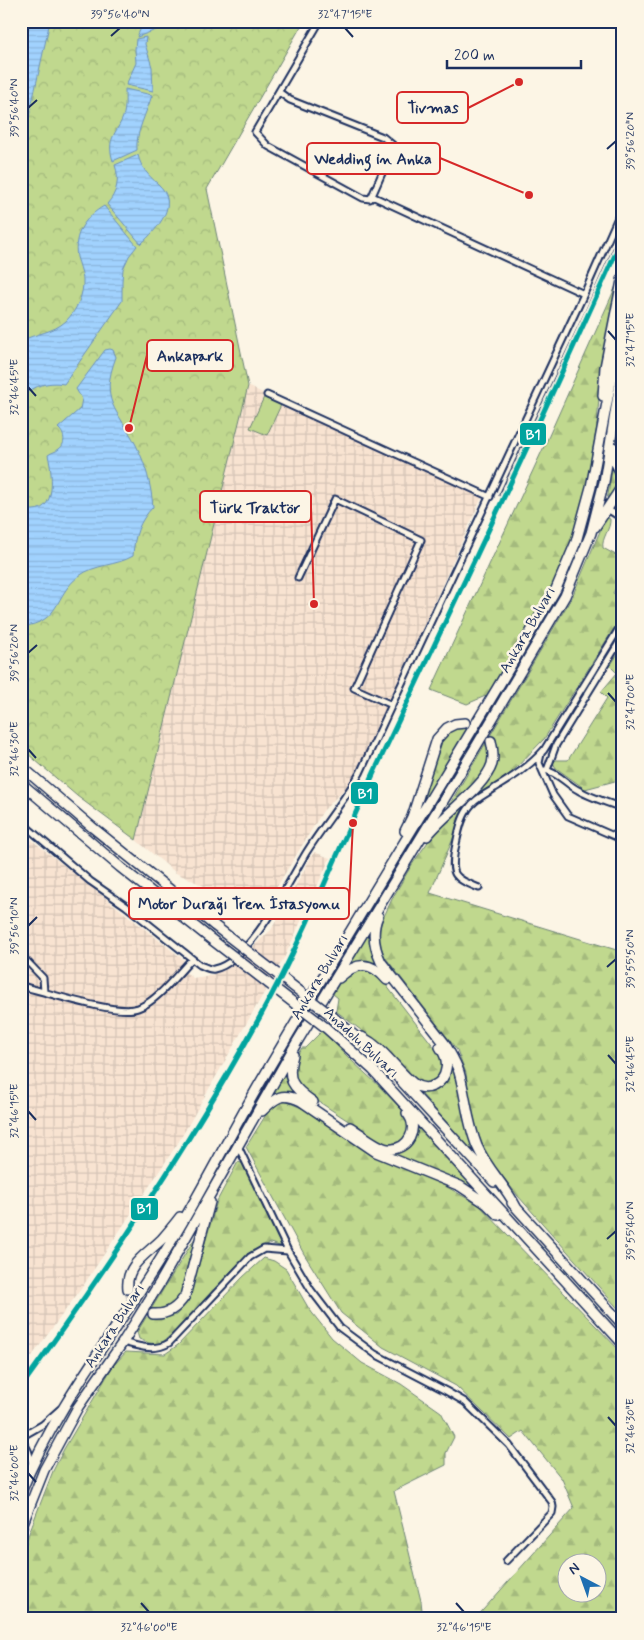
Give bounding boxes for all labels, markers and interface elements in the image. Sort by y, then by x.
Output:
text: 39°56'40"N [90,7,150,23]
text: 32°47'15"E [318,7,372,23]
scale bar [447,38,580,70]
text: 200 m [454,46,495,66]
text: 39°56'40"N [7,78,23,138]
callout: Tivmas [397,92,468,123]
text: Tivmas [407,98,459,119]
text: 39°56'20"N [623,112,639,170]
callout: Wedding in Anka [307,143,440,174]
text: Wedding in Anka [313,149,432,172]
text: 32°47'15"E [623,313,639,367]
callout: Ankapark [147,340,233,371]
text: Ankapark [157,346,224,367]
text: 32°46'45"E [7,359,23,415]
line badge: B1 [519,422,547,446]
text: B1 [525,426,541,444]
callout: Türk Traktör [200,491,311,522]
text: Türk Traktör [210,498,301,519]
street label: Ankara Bulvarı [495,583,561,677]
text: 39°56'20"N [7,624,23,682]
text: 32°47'00"E [623,674,639,730]
text: 32°46'30"E [7,721,23,777]
line badge: B1 [350,781,379,805]
text: B1 [357,785,373,803]
callout: Motor Durağı Tren İstasyonu [129,888,349,919]
text: Motor Durağı Tren İstasyonu [138,894,340,916]
text: 39°56'10"N [7,897,23,955]
text: 39°55'50"N [623,929,639,989]
street label: Ankara Bulvarı [287,930,353,1024]
street label: Anadolu Bulvarı [319,1003,403,1083]
text: 32°46'45"E [623,1036,639,1092]
text: 32°46'15"E [7,1083,23,1139]
line badge: B1 [130,1197,159,1221]
text: B1 [136,1200,152,1218]
text: 39°55'40"N [623,1202,639,1260]
street label: Ankara Bulvarı [80,1280,150,1372]
text: 32°46'30"E [623,1398,639,1454]
text: 32°46'00"E [7,1445,23,1501]
north arrow [556,1552,606,1602]
text: N [565,1559,584,1579]
text: 32°46'00"E [121,1620,177,1636]
text: 32°46'15"E [436,1620,492,1636]

